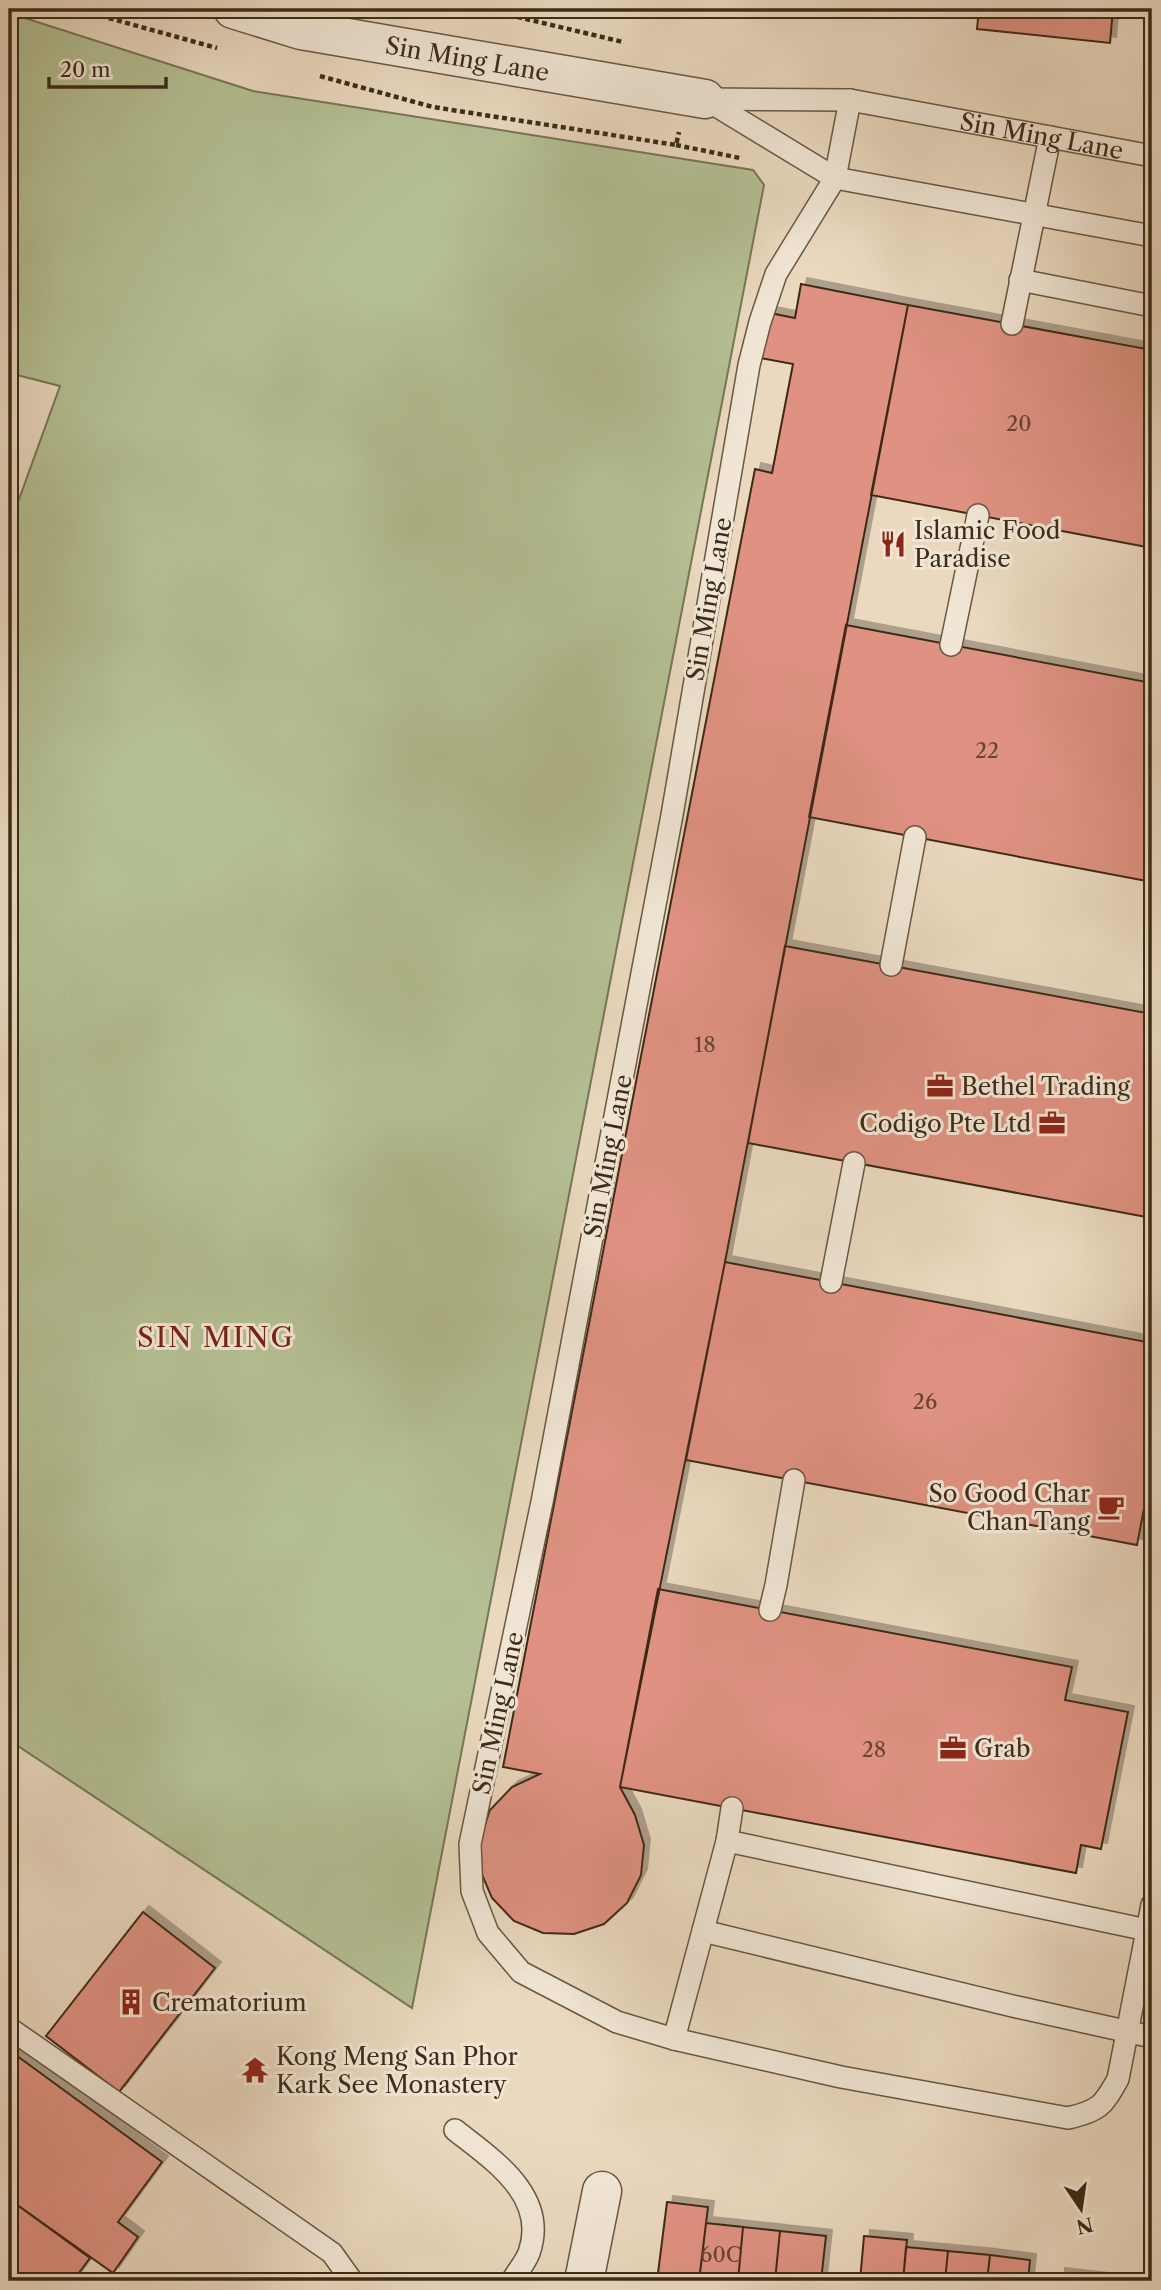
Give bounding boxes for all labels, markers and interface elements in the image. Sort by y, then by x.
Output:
street label: Sin Ming Lane [383,30,552,87]
scale bar [49,46,166,90]
text: 20 m [60,57,111,82]
street label: Sin Ming Lane [958,106,1126,165]
house number: 20 [1006,411,1032,436]
street label: Sin Ming Lane [680,515,738,683]
place label: Islamic Food Paradise [914,516,1061,573]
restaurant icon: Islamic Food Paradise [878,529,908,559]
house number: 22 [975,738,999,763]
house number: 18 [694,1032,716,1057]
office icon: Bethel Trading [925,1071,955,1101]
street label: Sin Ming Lane [578,1072,638,1240]
place label: Bethel Trading [961,1072,1130,1101]
office icon: Codigo Pte Ltd [1037,1108,1067,1138]
place label: Codigo Pte Ltd [859,1109,1031,1138]
district label: SIN MING [137,1320,295,1354]
house number: 26 [913,1389,937,1414]
place label: So Good Char Chan Tang [928,1479,1090,1536]
cafe icon: So Good Char Chan Tang [1096,1492,1126,1522]
street label: Sin Ming Lane [467,1629,529,1797]
office icon: Grab [938,1733,968,1763]
place label: Grab [974,1734,1030,1763]
house number: 28 [862,1737,886,1762]
building icon: Crematorium [116,1987,146,2017]
place label: Crematorium [152,1988,306,2017]
place label: Kong Meng San Phor Kark See Monastery [276,2042,518,2099]
temple icon: Kong Meng San Phor Kark See Monastery [240,2055,270,2085]
north arrow [1046,2174,1116,2244]
text: N [1074,2212,1095,2238]
house number: 60C [700,2242,742,2267]

